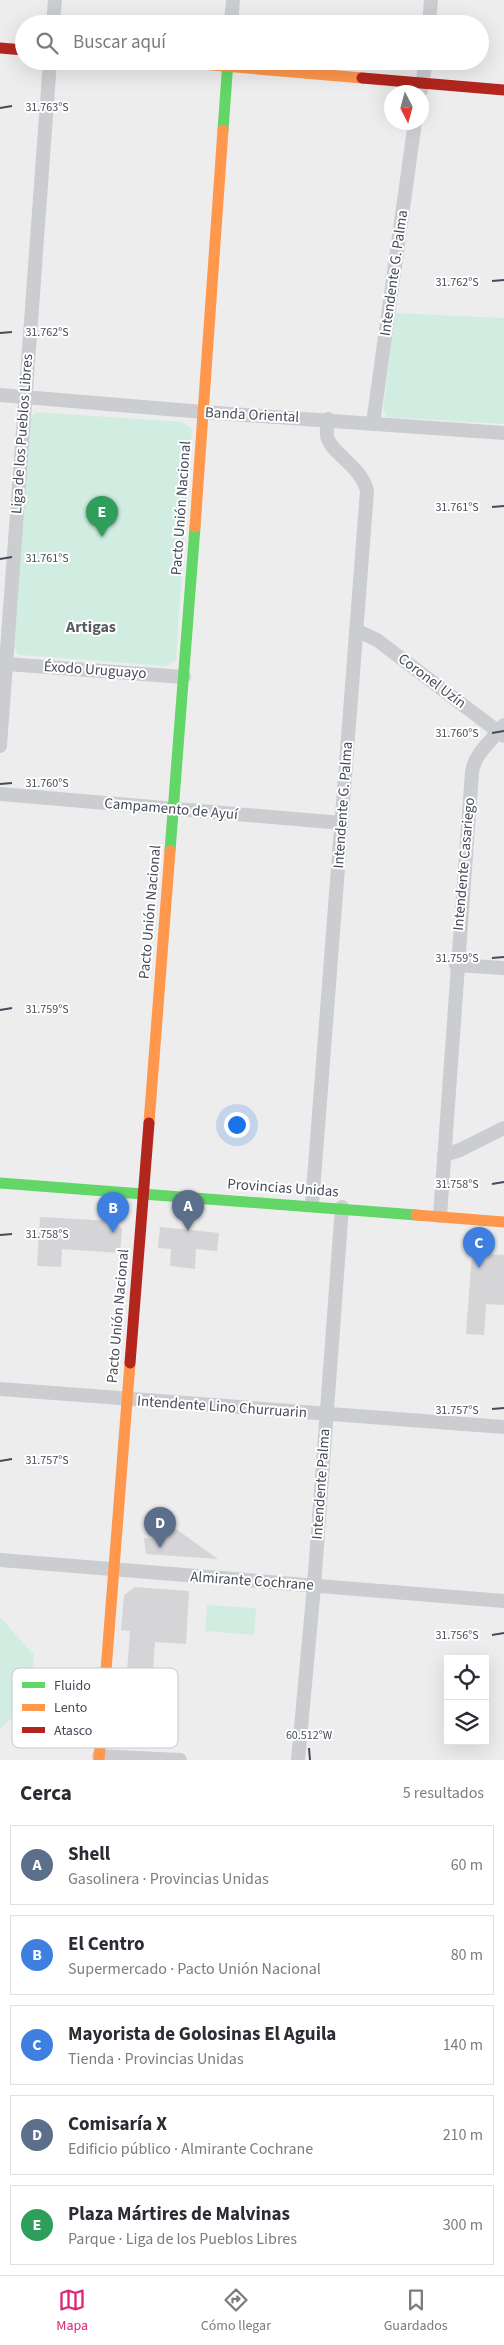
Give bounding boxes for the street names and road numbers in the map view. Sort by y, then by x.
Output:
street label: Intendente G. Palma [375,209,413,337]
street label: Liga de los Pueblos Libres [6,353,38,515]
street label: Banda Oriental [204,402,300,428]
street label: Pacto Unión Nacional [166,440,196,576]
street label: Coronel Uzín [394,648,470,714]
street label: Éxodo Uruguayo [43,656,147,684]
street label: Intendente G. Palma [328,741,358,869]
street label: Campamento de Ayuí [103,793,240,825]
street label: Intendente Casariego [448,797,480,931]
street label: Pacto Unión Nacional [134,844,166,980]
street label: Provincias Unidas [227,1174,339,1202]
street label: Pacto Unión Nacional [102,1248,134,1384]
street label: Intendente Lino Churruarin [136,1391,308,1423]
street label: Intendente Palma [307,1428,335,1540]
street label: Almirante Cochrane [190,1566,314,1596]

